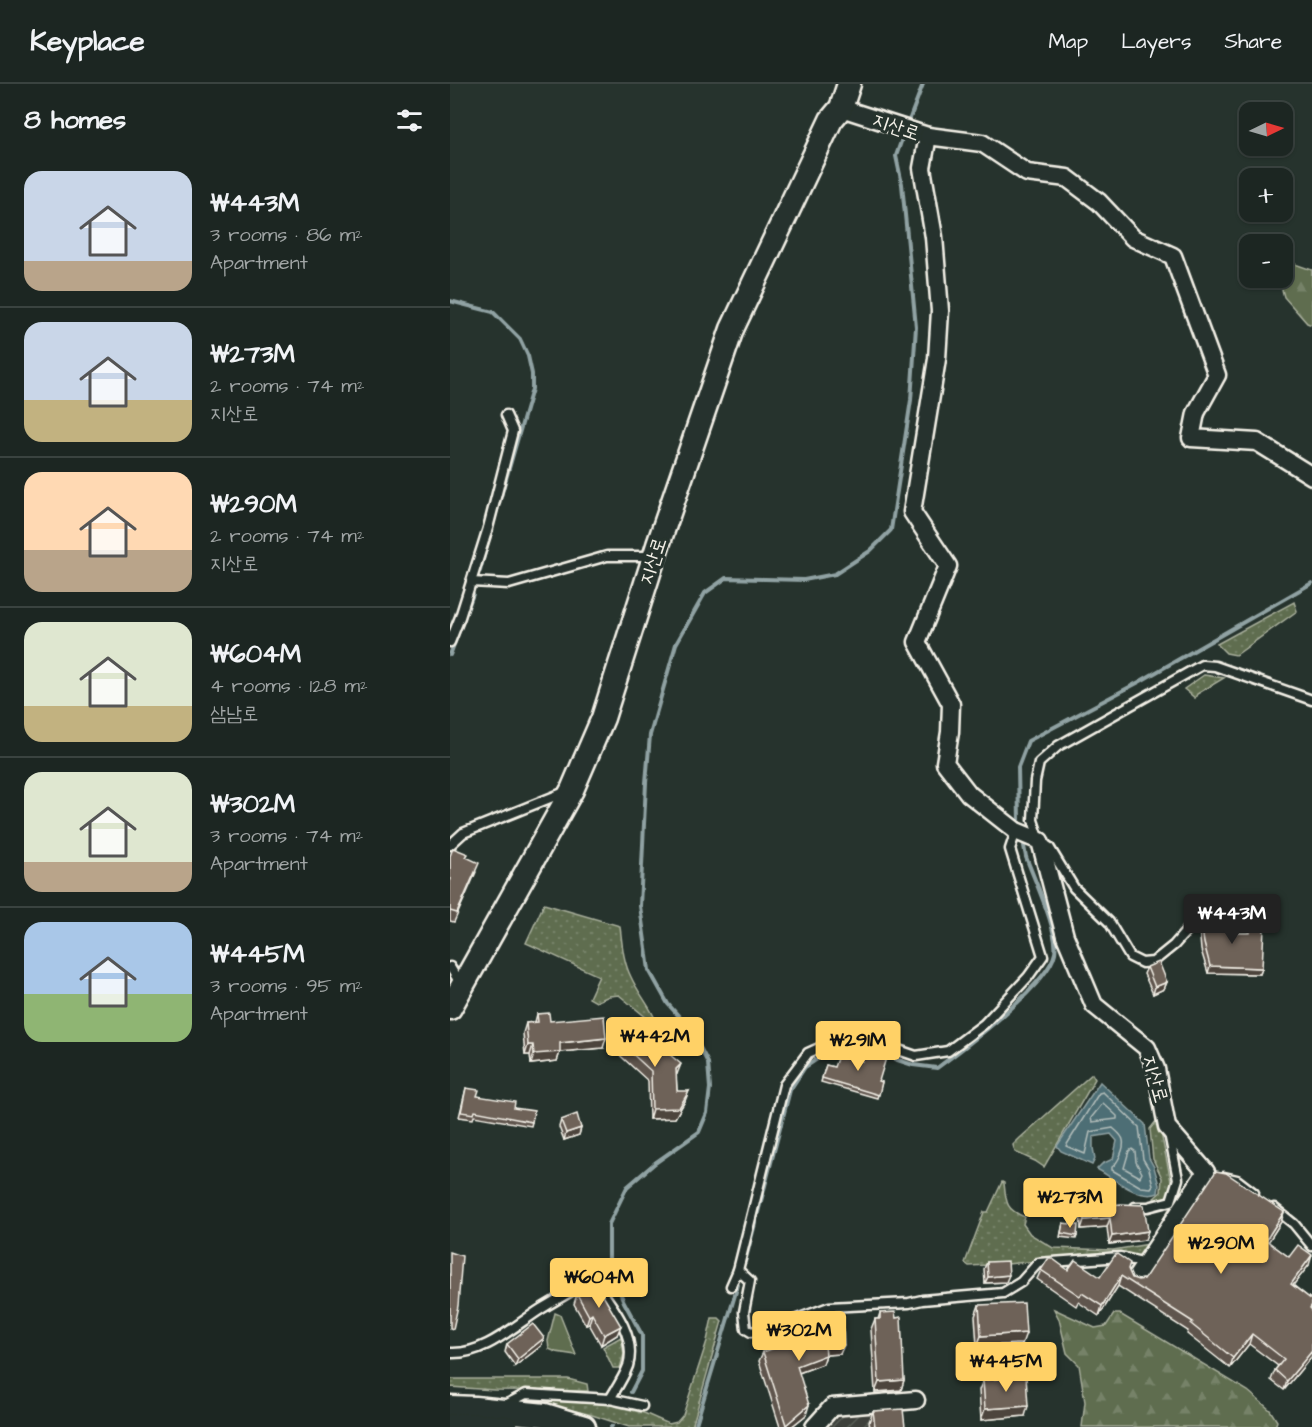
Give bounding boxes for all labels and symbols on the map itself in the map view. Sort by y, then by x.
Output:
north arrow [1239,102,1293,156]
street label: 지산로 [869,106,923,148]
street label: 지산로 [632,534,674,588]
pin: ₩443M [1190,894,1274,945]
pin: ₩442M [613,1017,697,1068]
pin: ₩291M [816,1021,900,1072]
street label: 지산로 [1135,1052,1175,1106]
pin: ₩273M [1028,1178,1112,1229]
pin: ₩290M [1179,1224,1263,1275]
pin: ₩604M [557,1258,641,1309]
pin: ₩302M [757,1311,841,1362]
pin: ₩445M [964,1342,1048,1393]

